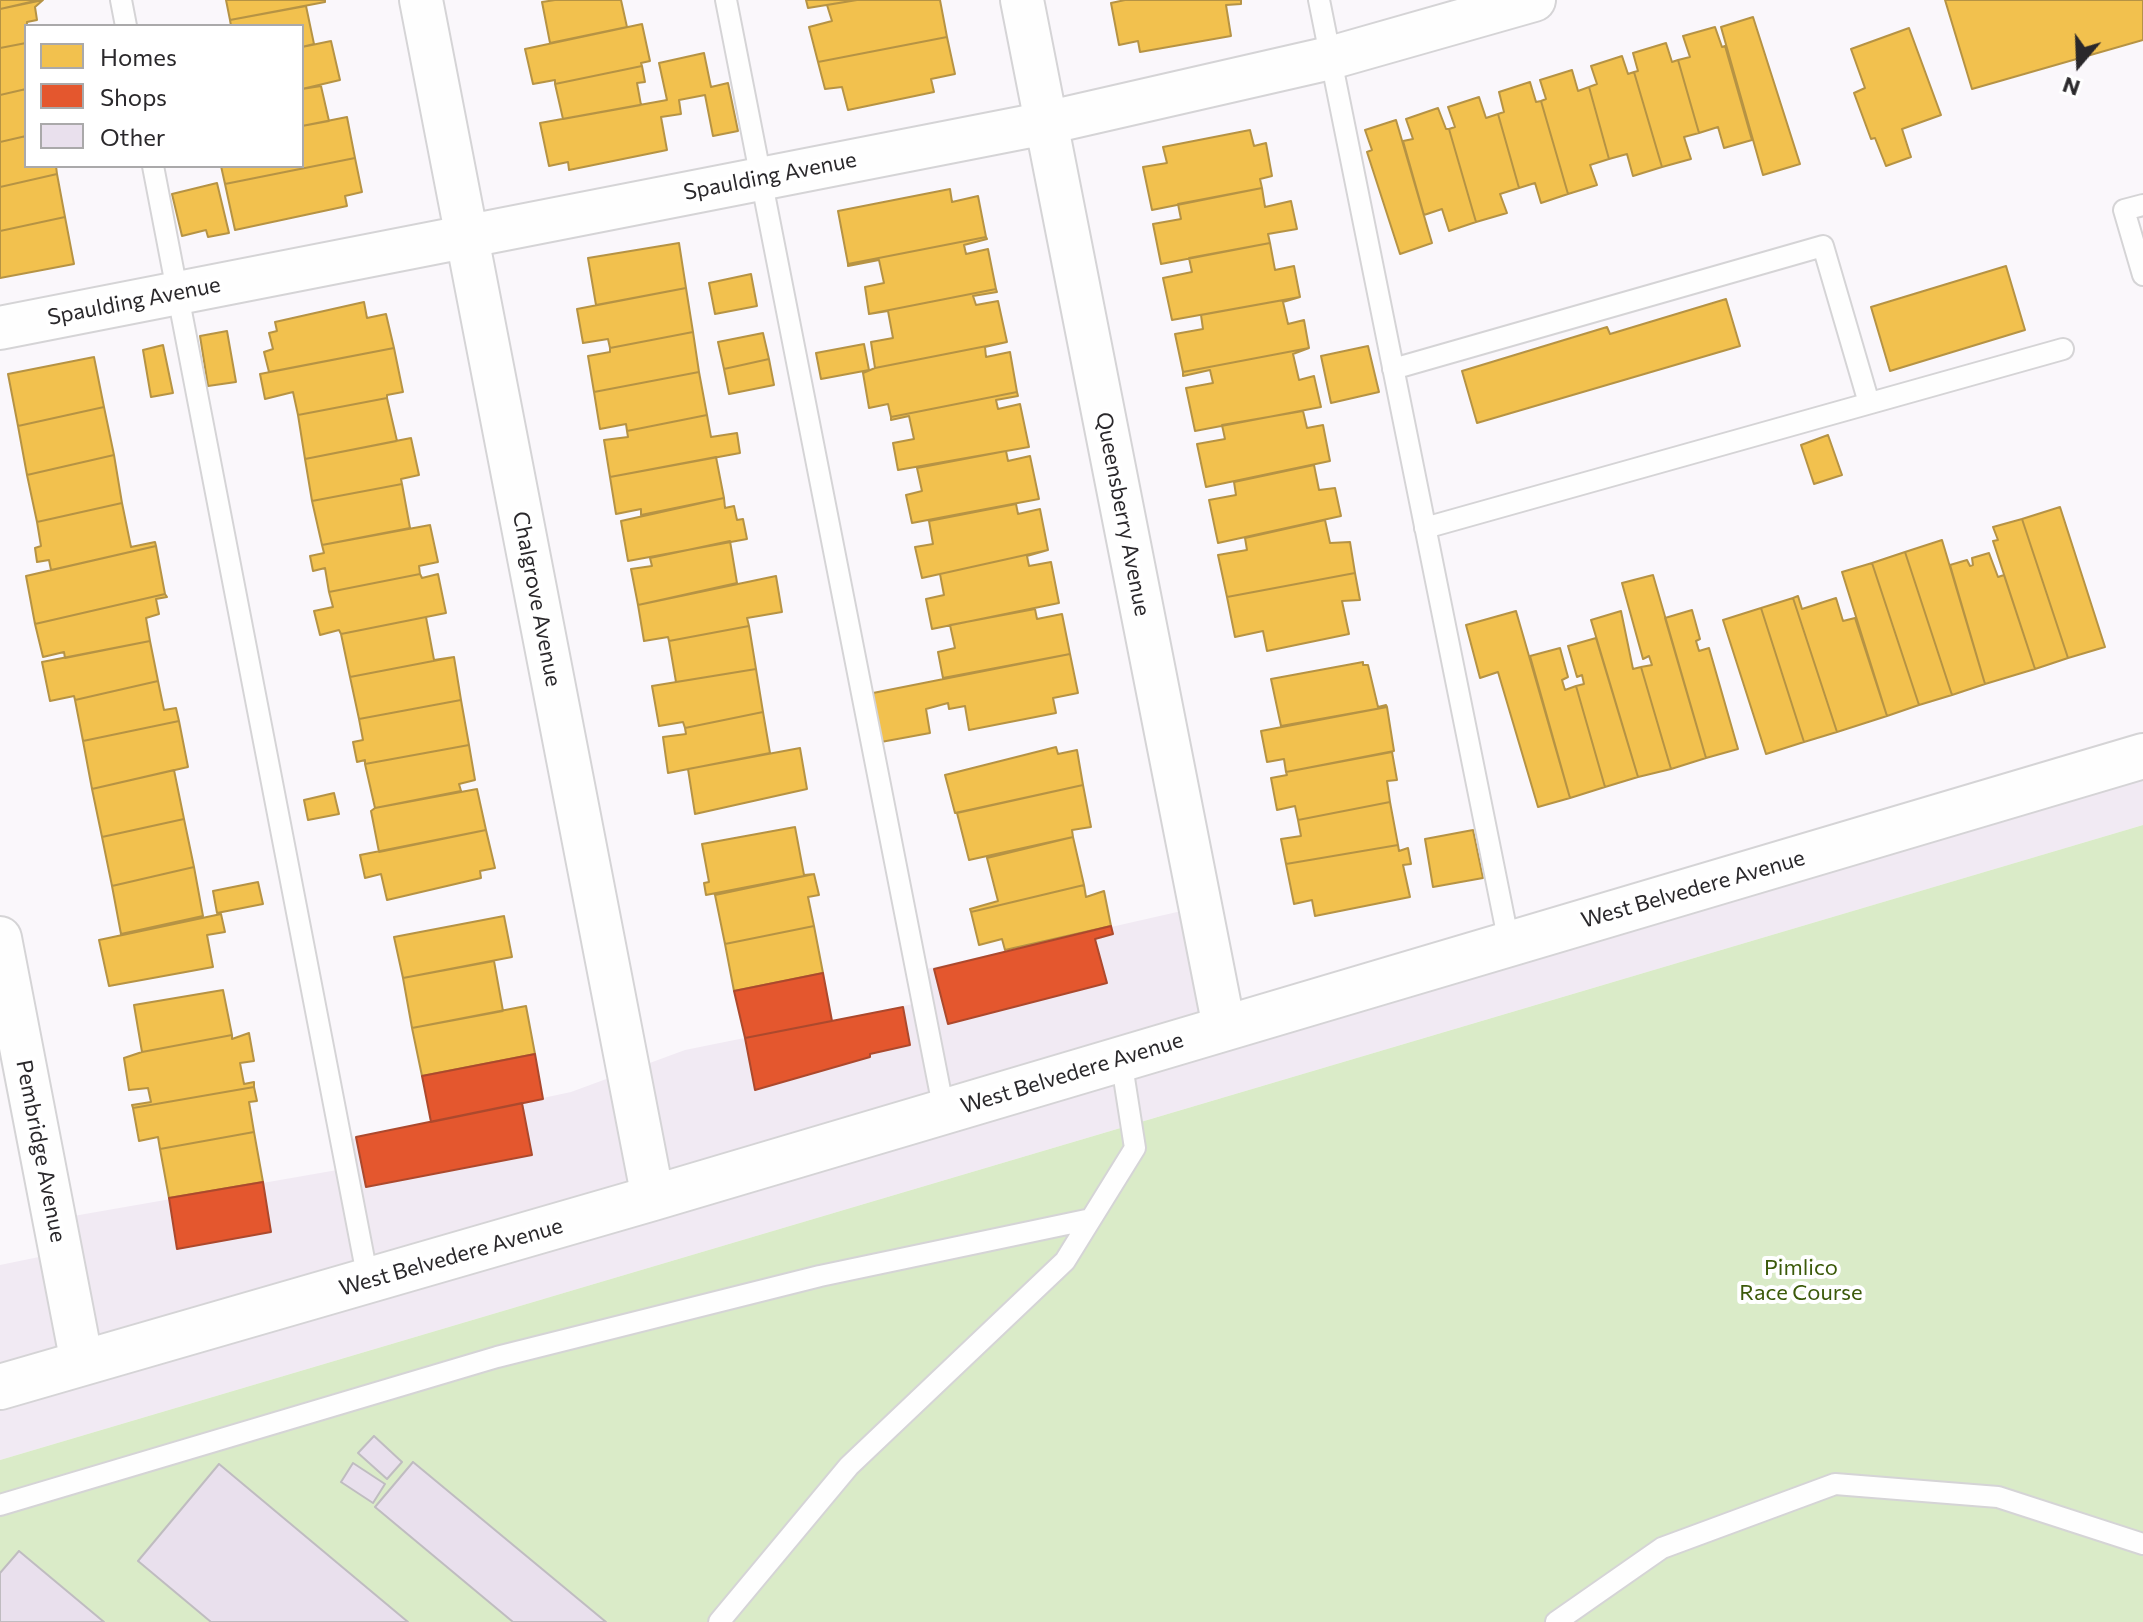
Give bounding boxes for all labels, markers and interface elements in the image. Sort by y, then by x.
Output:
legend [24,24,304,168]
north arrow [2039,24,2119,104]
text: Homes [100,42,177,71]
text: N [2059,72,2083,103]
text: Shops [100,82,167,111]
text: Other [100,122,165,151]
street label: Spaulding Avenue [681,146,859,206]
street label: Spaulding Avenue [45,271,223,331]
street label: Queensberry Avenue [1090,410,1156,618]
street label: Chalgrove Avenue [507,509,567,689]
street label: West Belvedere Avenue [1578,844,1808,934]
street label: West Belvedere Avenue [957,1027,1187,1119]
street label: Pembridge Avenue [10,1058,72,1244]
street label: West Belvedere Avenue [336,1212,566,1302]
park label: Pimlico Race Course [1739,1255,1863,1306]

